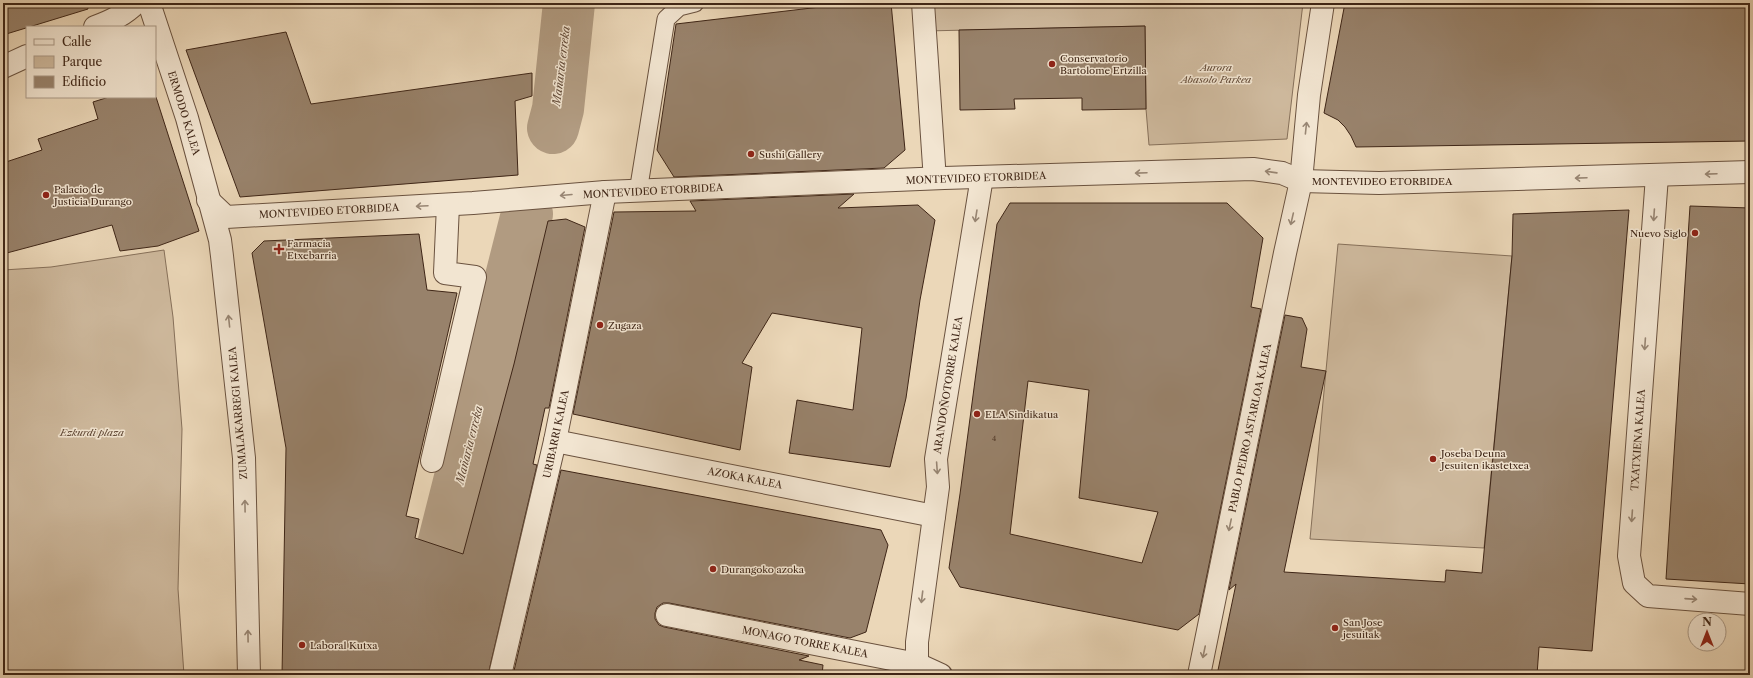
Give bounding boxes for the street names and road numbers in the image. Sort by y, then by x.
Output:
street label: ERMODO KALEA [165,69,203,157]
street label: MONTEVIDEO ETORBIDEA [906,169,1047,187]
street label: MONTEVIDEO ETORBIDEA [1312,175,1453,188]
street label: MONTEVIDEO ETORBIDEA [582,181,724,201]
street label: MONTEVIDEO ETORBIDEA [258,201,400,221]
street label: ARANDOÑOTORRE KALEA [931,315,965,456]
street label: PABLO PEDRO ASTARLOA KALEA [1226,342,1274,514]
street label: ZUMALAKARREGI KALEA [226,346,250,480]
street label: URIBARRI KALEA [540,388,572,479]
street label: TXATXIENA KALEA [1628,388,1648,491]
street label: AZOKA KALEA [706,464,784,492]
street label: MONAGO TORRE KALEA [741,623,870,661]

